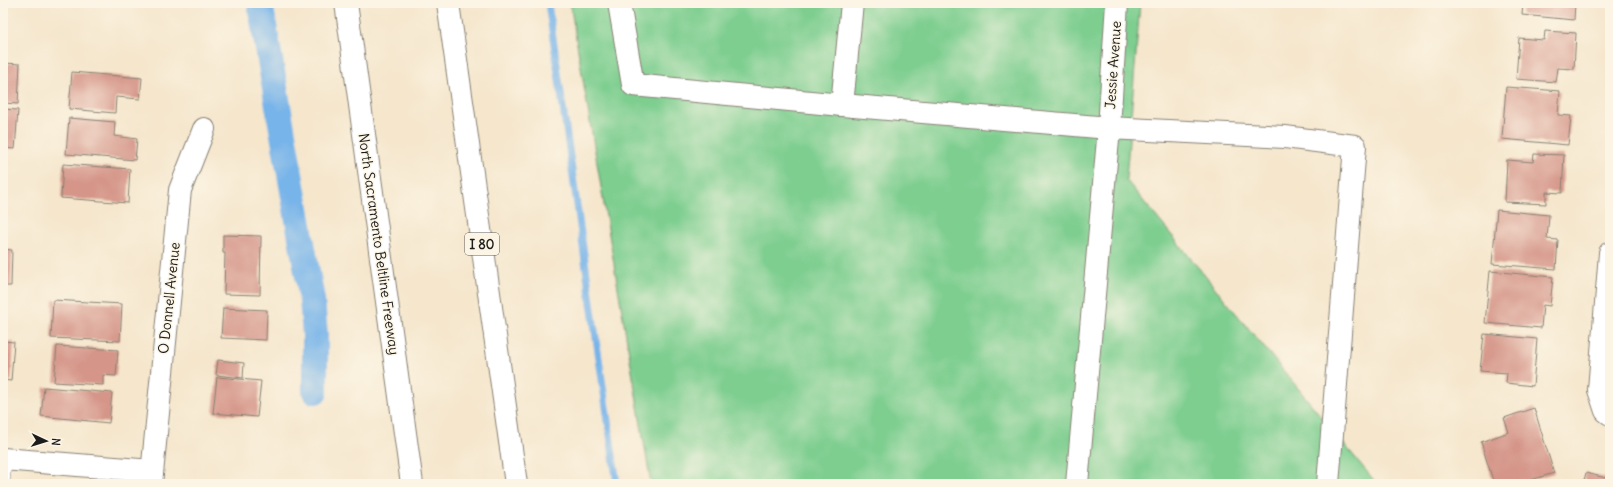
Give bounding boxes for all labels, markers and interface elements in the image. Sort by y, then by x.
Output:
street label: Jessie Avenue [1101,20,1125,110]
street label: North Sacramento Beltline Freeway [355,132,403,356]
road number: I 80 [465,233,499,255]
street label: O Donnell Avenue [154,241,184,355]
north arrow [26,421,66,461]
text: N [49,437,63,446]

